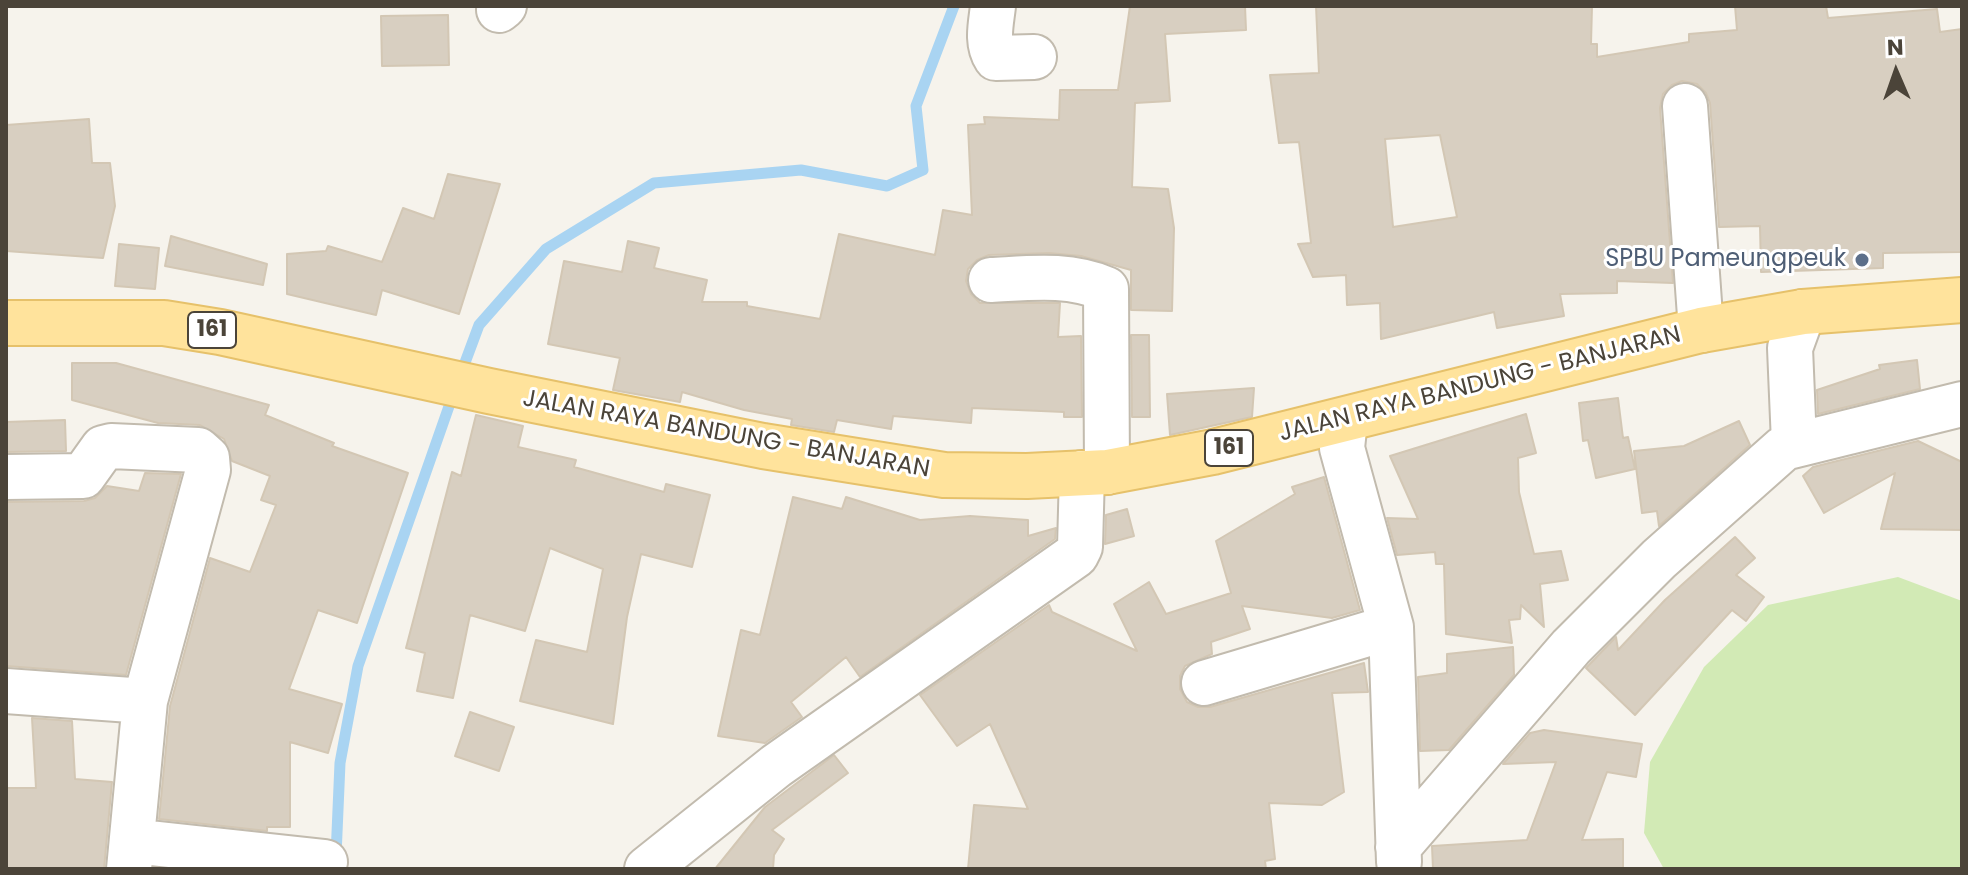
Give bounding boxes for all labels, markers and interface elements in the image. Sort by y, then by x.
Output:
north arrow [1856,32,1936,112]
text: N [1886,32,1904,63]
place label: SPBU Pameungpeuk [1605,246,1846,274]
marker: SPBU Pameungpeuk [1853,251,1871,269]
road number: 161 [188,312,236,348]
street label: JALAN RAYA BANDUNG - BANJARAN [1276,321,1684,449]
street label: JALAN RAYA BANDUNG - BANJARAN [520,385,932,485]
road number: 161 [1205,430,1253,466]

